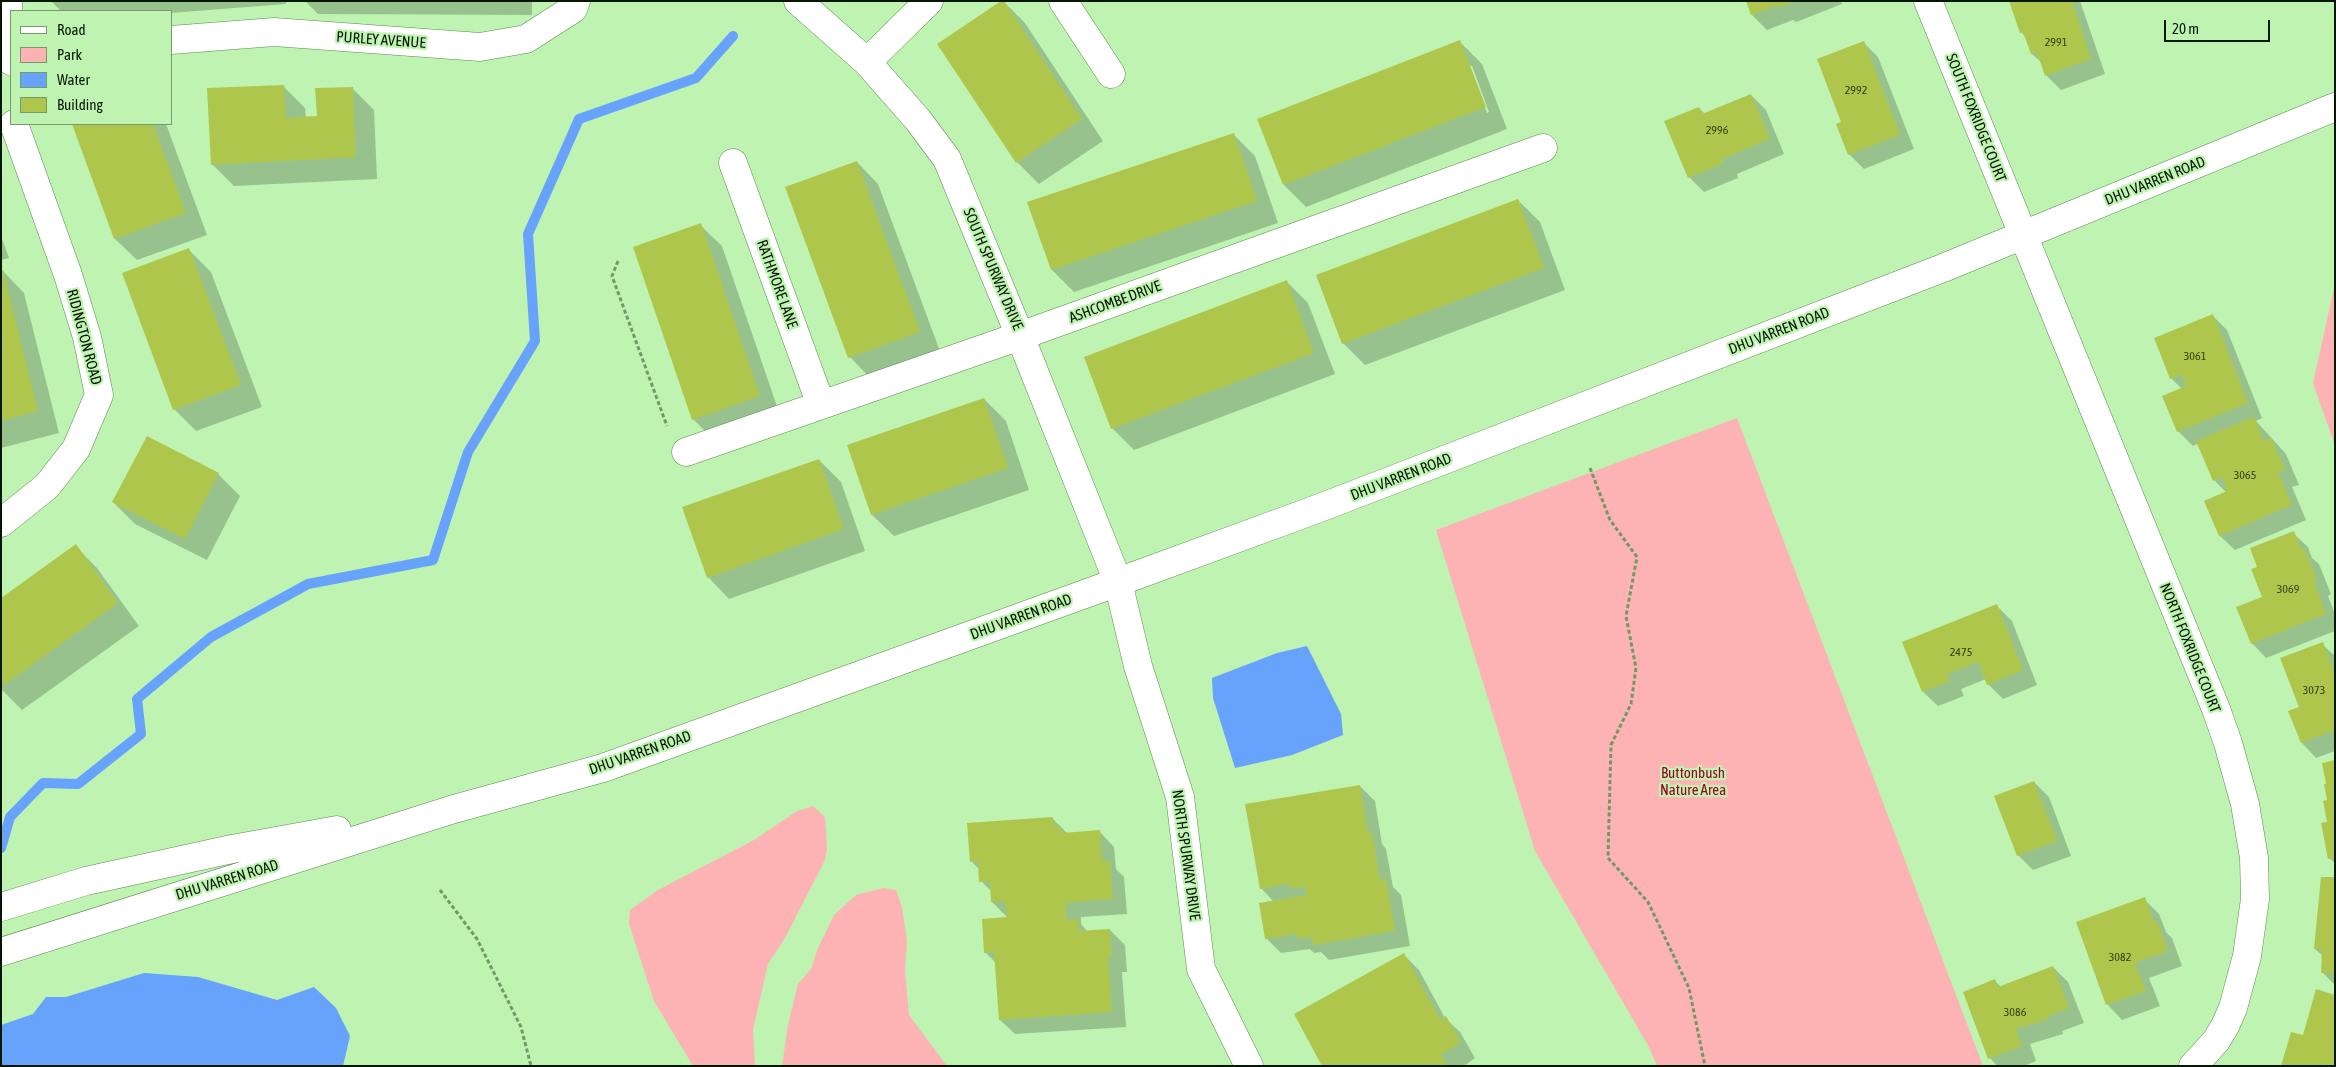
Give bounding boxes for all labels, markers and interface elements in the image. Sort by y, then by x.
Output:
legend [10,10,172,125]
scale bar [2166,10,2272,42]
text: 20 m [2172,20,2199,37]
text: Road [57,21,86,38]
street label: PURLEY AVENUE [336,28,426,52]
house number: 2991 [2045,35,2067,49]
text: Park [57,46,82,63]
street label: SOUTH FOXRIDGE COURT [1942,51,2010,185]
text: Water [57,71,90,88]
house number: 2992 [1845,83,1867,97]
text: Building [57,96,103,113]
house number: 2996 [1706,123,1728,137]
street label: DHU VARREN ROAD [2102,153,2208,209]
street label: SOUTH SPURWAY DRIVE [959,205,1027,333]
street label: RATHMORE LANE [753,237,801,331]
street label: ASHCOMBE DRIVE [1067,277,1163,327]
street label: RIDINGTON ROAD [63,287,105,387]
street label: DHU VARREN ROAD [1726,304,1832,358]
house number: 3061 [2184,349,2206,363]
street label: DHU VARREN ROAD [1348,450,1454,504]
house number: 3065 [2234,468,2256,482]
street label: NORTH FOXRIDGE COURT [2156,581,2224,715]
house number: 3069 [2277,582,2299,596]
street label: DHU VARREN ROAD [968,590,1074,644]
house number: 2475 [1950,645,1972,659]
house number: 3073 [2303,683,2325,697]
street label: DHU VARREN ROAD [587,727,693,779]
park label: Buttonbush Nature Area [1660,764,1726,799]
street label: NORTH SPURWAY DRIVE [1168,789,1204,921]
street label: DHU VARREN ROAD [173,856,281,904]
house number: 3082 [2109,950,2131,964]
house number: 3086 [2004,1005,2026,1019]

